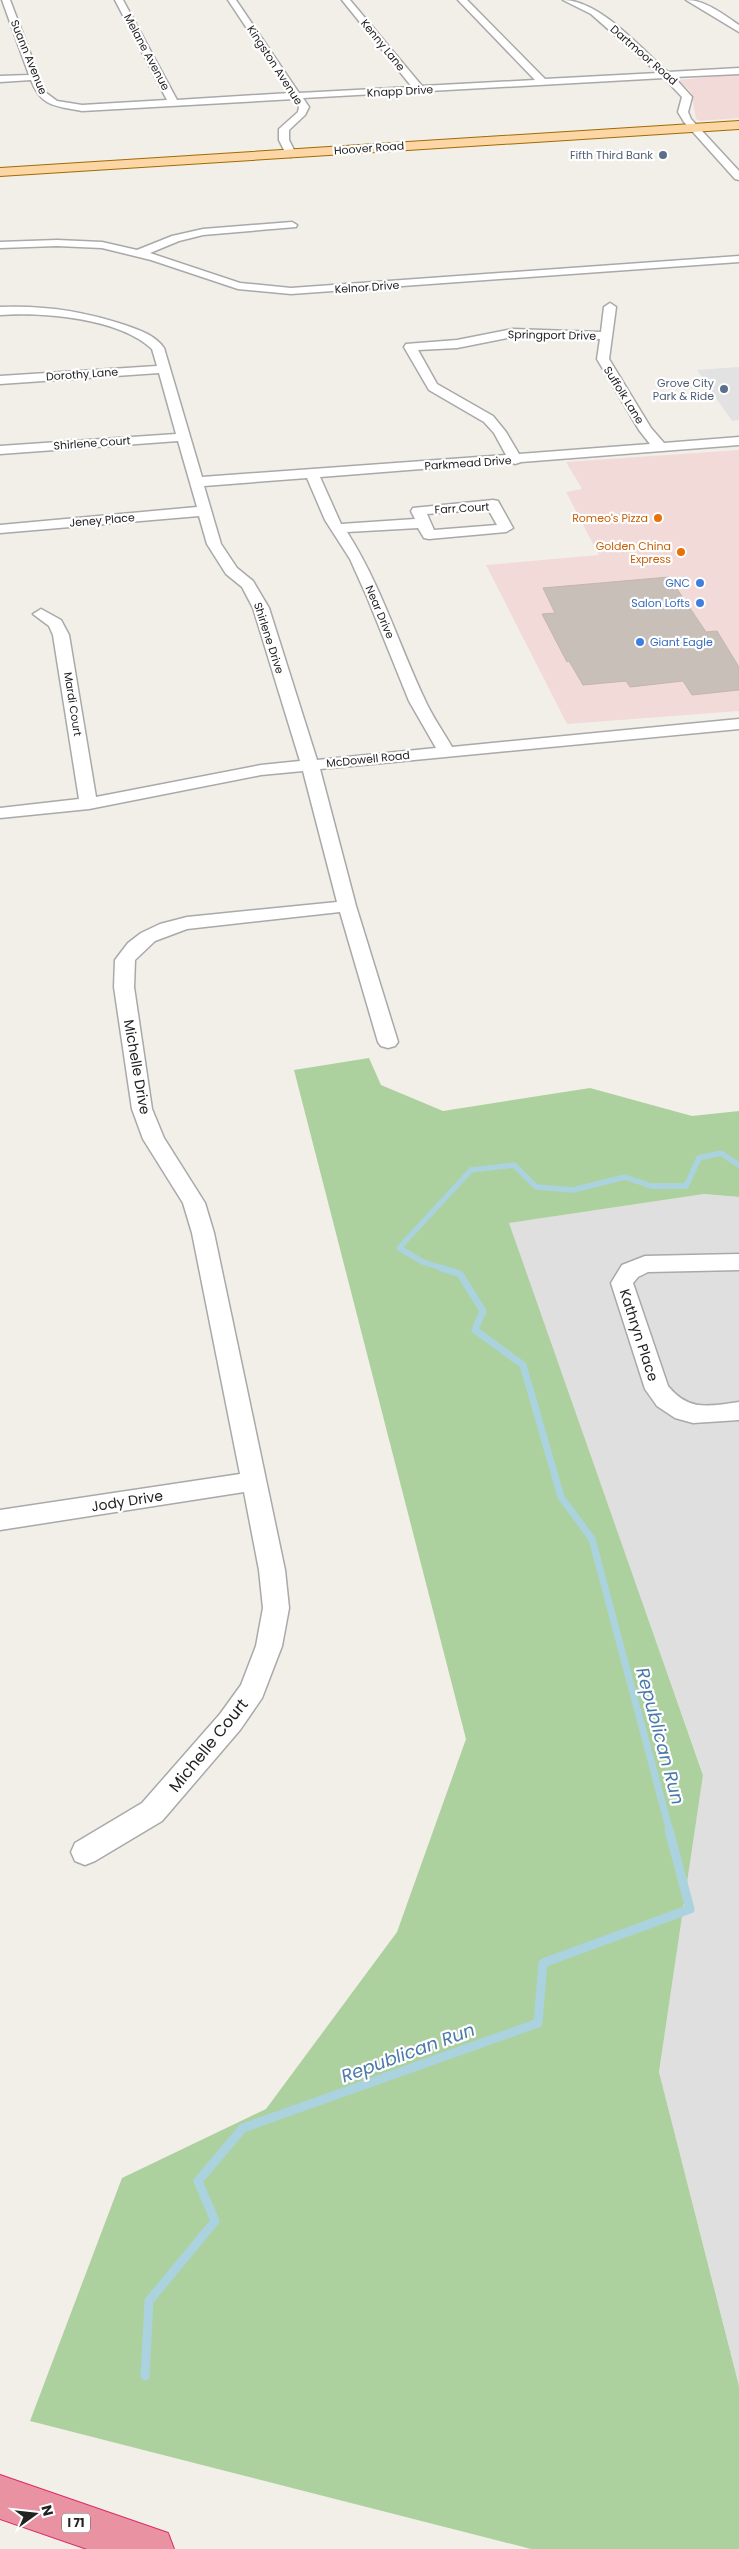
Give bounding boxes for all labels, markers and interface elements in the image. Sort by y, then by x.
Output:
street label: Melane Avenue [120,11,174,93]
street label: Kenny Lane [357,16,409,75]
street label: Suann Avenue [7,17,51,97]
street label: Dartmoor Road [607,21,681,89]
street label: Kingston Avenue [243,22,307,108]
street label: Knapp Drive [366,81,434,101]
street label: Hoover Road [333,138,405,158]
place label: Fifth Third Bank [570,147,653,163]
marker: Fifth Third Bank [657,149,669,161]
street label: Kelnor Drive [334,277,400,297]
street label: Springport Drive [508,326,596,344]
street label: Dorothy Lane [45,363,119,384]
street label: Suffolk Lane [600,363,648,427]
place label: Grove City Park & Ride [653,375,715,404]
marker: Grove City Park & Ride [718,383,730,395]
street label: Shirlene Court [53,432,131,454]
street label: Parkmead Drive [424,452,512,474]
street label: Farr Court [434,499,490,517]
street label: Jeney Place [69,509,136,531]
place label: Romeo's Pizza [572,510,648,526]
marker: Romeo's Pizza [652,512,664,524]
place label: Golden China Express [596,538,671,567]
marker: Golden China Express [675,546,687,558]
place label: GNC [665,575,690,591]
marker: GNC [694,577,706,589]
street label: Near Drive [362,583,398,641]
place label: Salon Lofts [631,595,690,611]
marker: Salon Lofts [694,597,706,609]
street label: Shirlene Drive [250,600,288,676]
place label: Giant Eagle [650,634,713,650]
marker: Giant Eagle [634,636,646,648]
street label: Mardi Court [60,671,86,737]
street label: McDowell Road [326,747,410,771]
street label: Michelle Drive [119,1018,155,1116]
street label: Kathryn Place [615,1286,663,1384]
street label: Jody Drive [90,1485,165,1517]
water label: Republican Run [630,1665,691,1807]
street label: Michelle Court [163,1694,253,1797]
water label: Republican Run [337,2017,478,2088]
north arrow [10,2489,60,2539]
text: N [37,2503,59,2518]
road number: I 71 [62,2514,90,2532]

